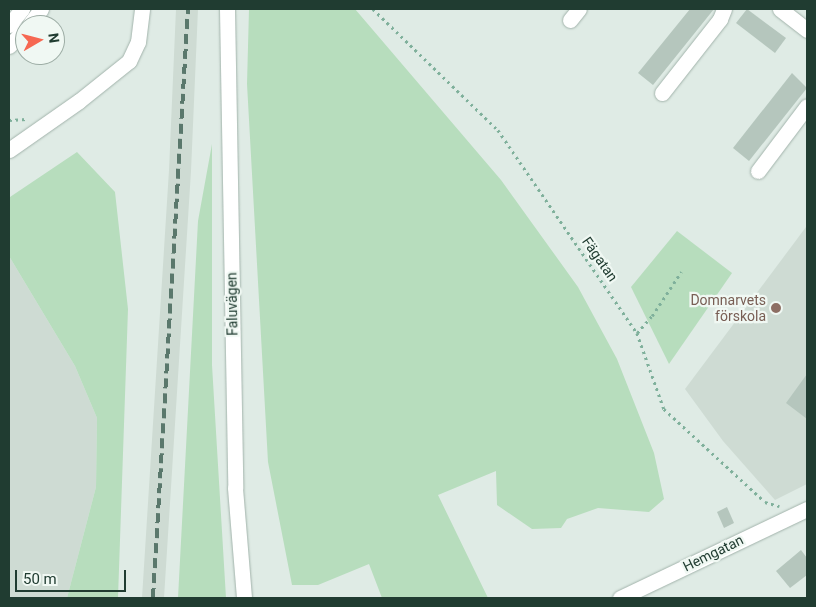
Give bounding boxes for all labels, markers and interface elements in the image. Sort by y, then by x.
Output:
north arrow [15,15,65,65]
text: N [45,32,62,44]
street label: Fägatan [579,233,621,285]
street label: Faluvägen [223,272,241,336]
place label: Domnarvets förskola [690,292,766,324]
marker: Domnarvets förskola [770,302,782,314]
street label: Hemgatan [680,531,746,575]
scale bar [18,560,129,592]
text: 50 m [23,570,57,588]

